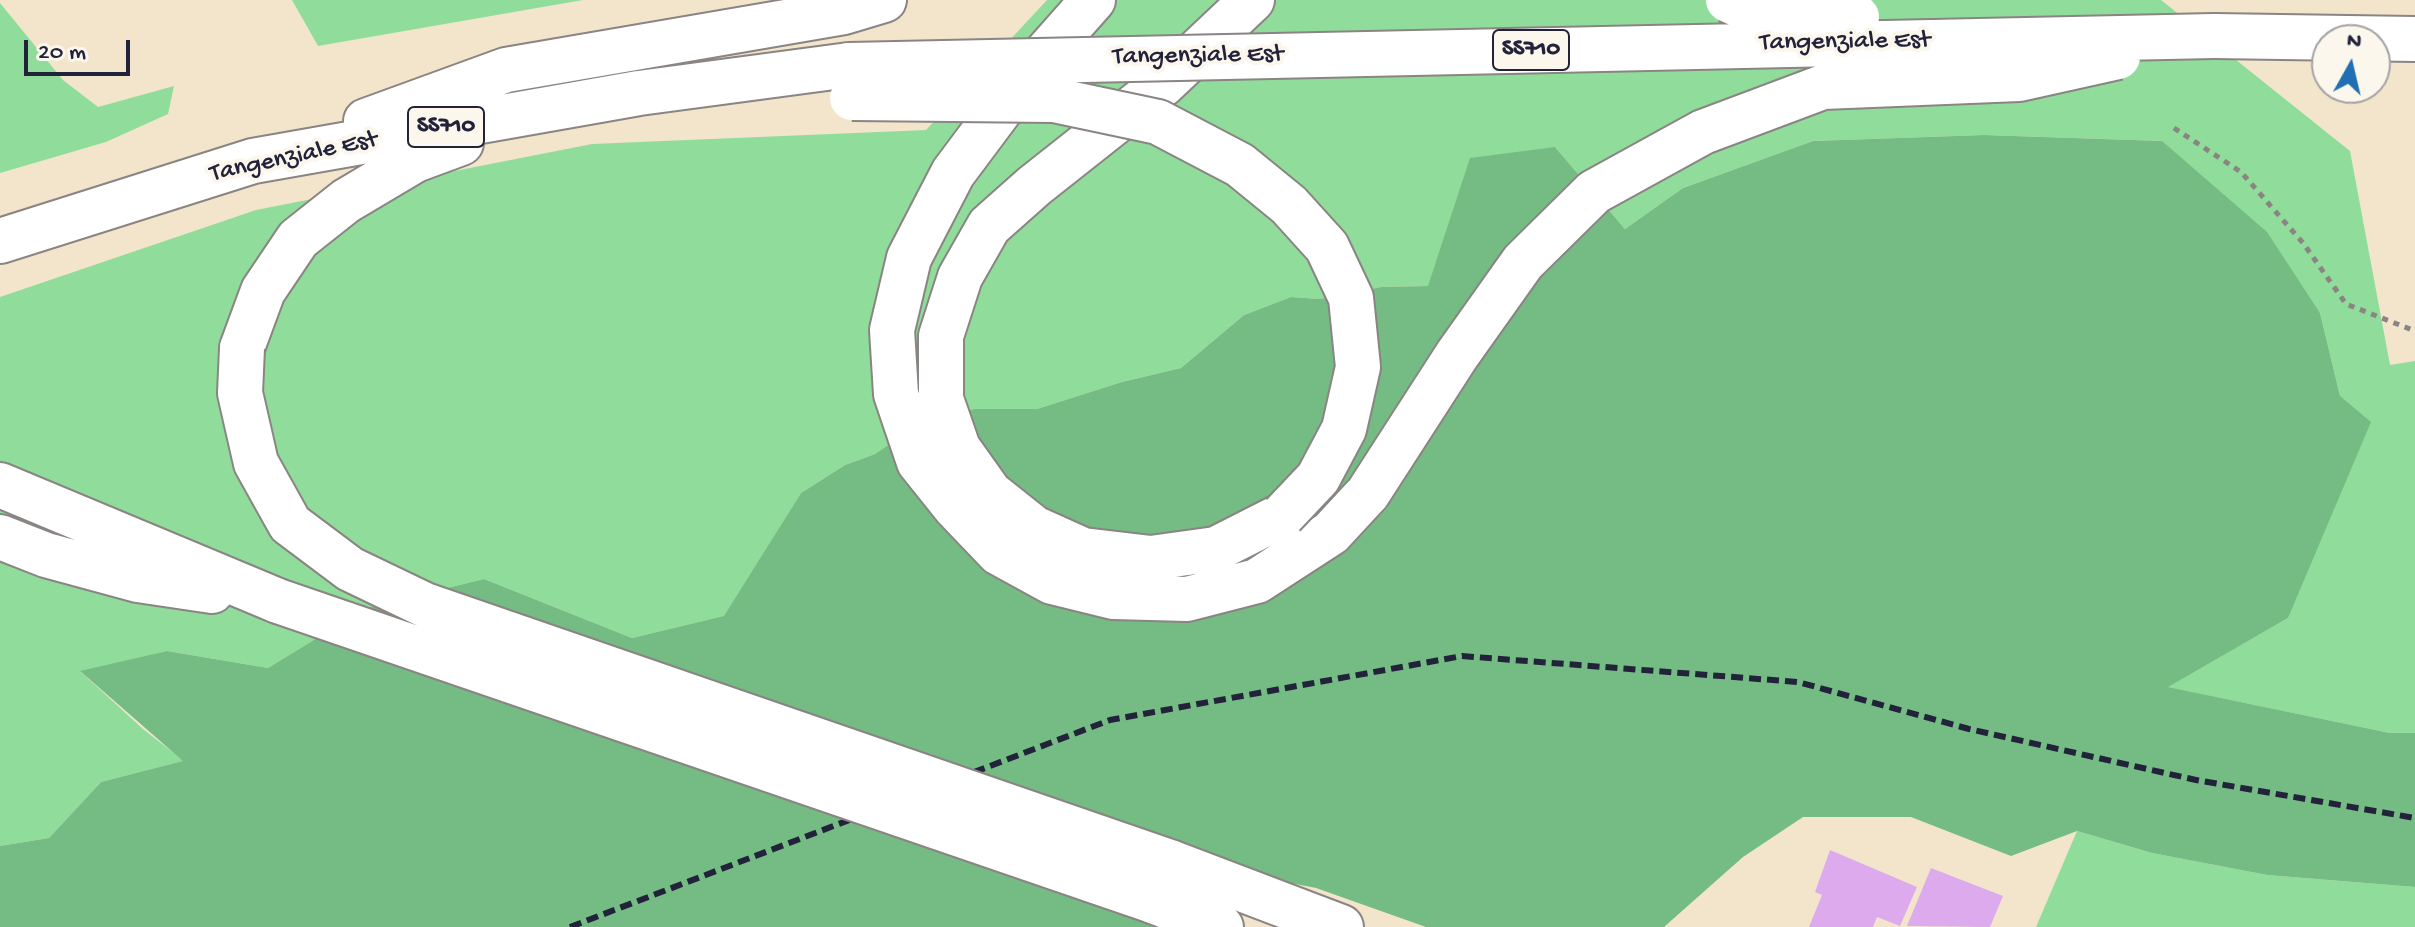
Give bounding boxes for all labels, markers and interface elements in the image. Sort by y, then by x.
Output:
scale bar [28,24,134,74]
north arrow [2311,24,2391,104]
street label: Tangenziale Est [1759,26,1931,60]
text: N [2345,28,2363,56]
road number: SS710 [1493,30,1569,70]
text: 20 m [38,39,86,68]
street label: Tangenziale Est [1112,40,1284,74]
road number: SS710 [408,107,484,147]
street label: Tangenziale Est [207,125,381,191]

